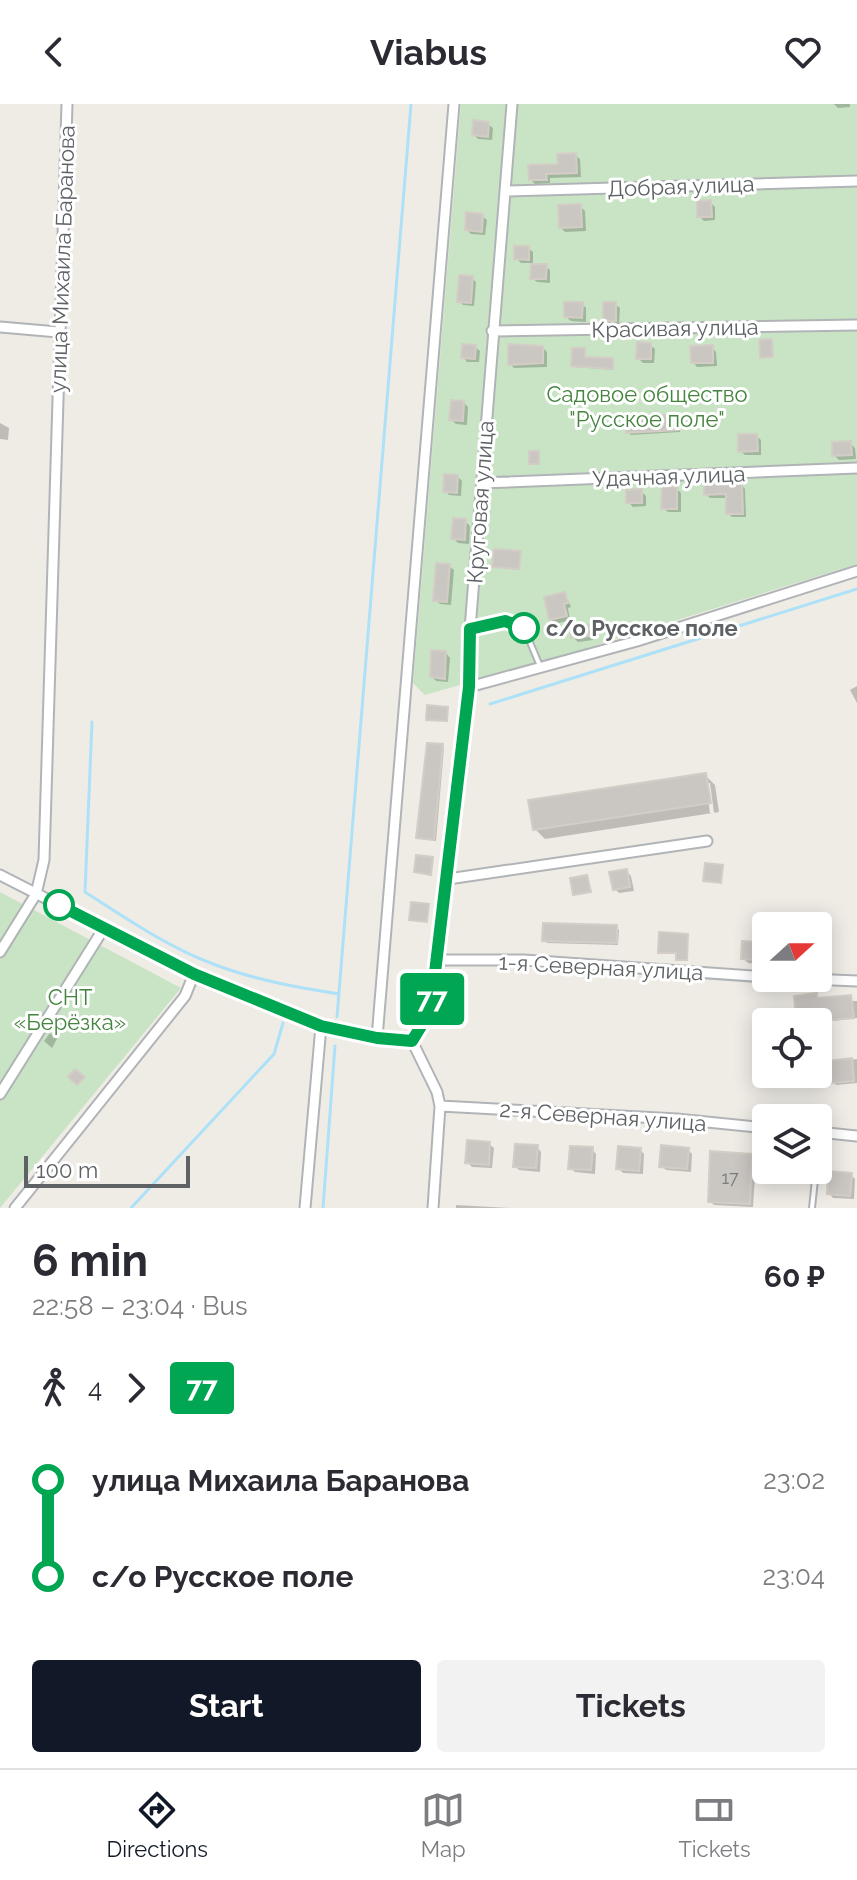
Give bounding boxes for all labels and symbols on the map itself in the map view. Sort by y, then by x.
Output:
street label: улица Михаила Баранова [44,125,80,393]
street label: Добрая улица [607,170,755,202]
street label: Красивая улица [591,314,759,342]
park label: Садовое общество "Русское поле" [546,381,748,432]
street label: Круговая улица [461,420,499,584]
street label: Удачная улица [592,460,746,492]
marker: с/о Русское поле [509,613,539,643]
place label: с/о Русское поле [546,615,738,641]
unlabelled marker [44,890,74,920]
north arrow [752,912,832,992]
street label: 1-я Северная улица [498,949,704,985]
line badge: 77 [396,973,468,1025]
park label: СНТ «Берёзка» [14,984,126,1035]
street label: 2-я Северная улица [499,1096,707,1136]
scale bar [24,1152,190,1188]
house number: 17 [721,1167,739,1188]

